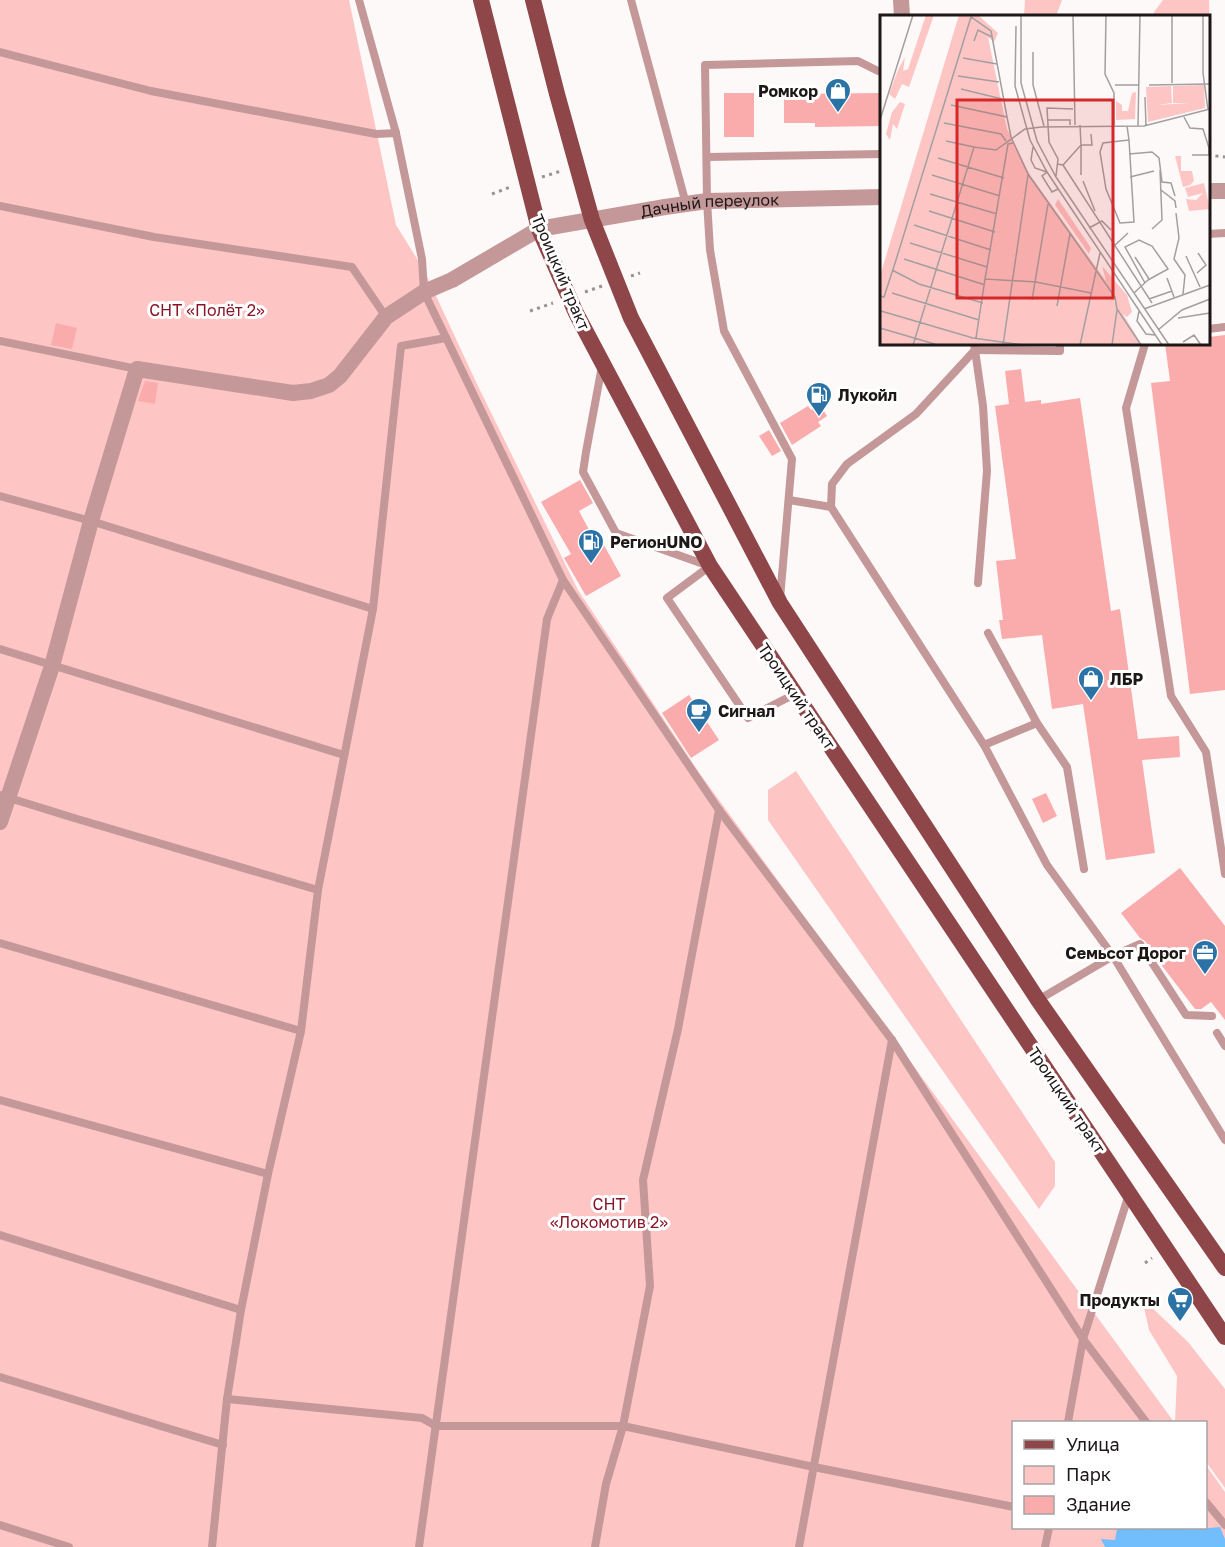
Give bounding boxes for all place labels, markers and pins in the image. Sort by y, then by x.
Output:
shop icon: Ромкор [823,76,853,114]
place label: Ромкор [758,81,818,101]
fuel station icon: Лукойл [804,380,834,418]
place label: Лукойл [838,385,897,405]
fuel station icon: РегионUNO [576,527,606,565]
place label: РегионUNO [610,532,703,552]
shop icon: ЛБР [1076,664,1106,702]
place label: ЛБР [1110,669,1144,689]
cafe icon: Сигнал [684,696,714,734]
place label: Сигнал [718,701,775,721]
office icon: Семьсот Дорог [1190,938,1220,976]
place label: Семьсот Дорог [1065,943,1187,963]
supermarket icon: Продукты [1165,1285,1195,1323]
place label: Продукты [1080,1290,1160,1310]

